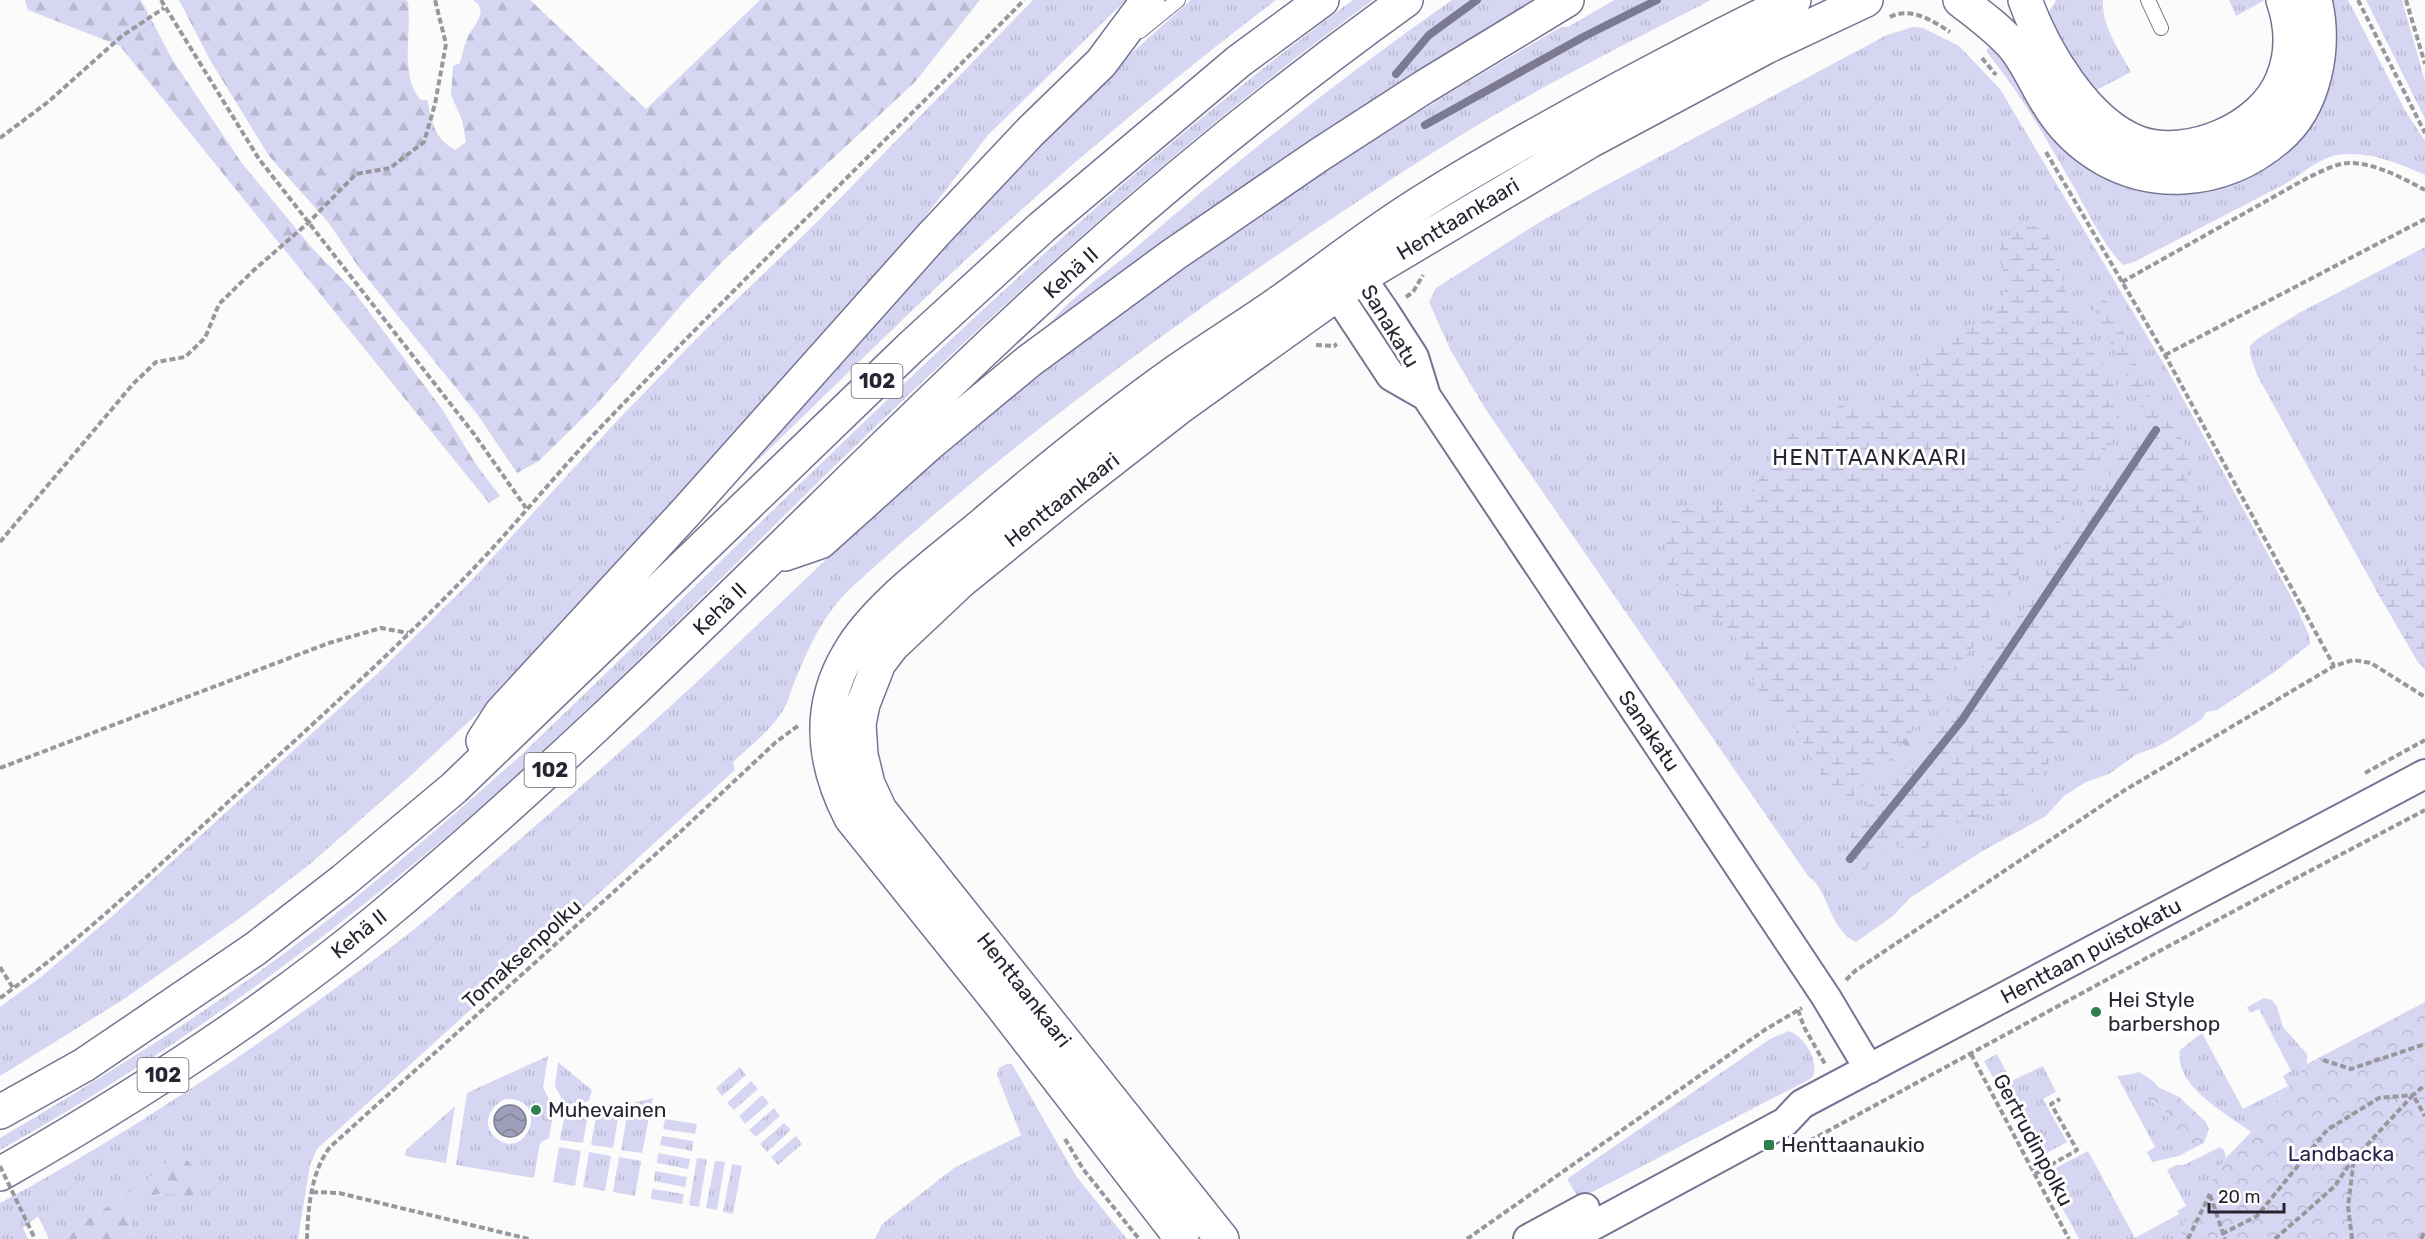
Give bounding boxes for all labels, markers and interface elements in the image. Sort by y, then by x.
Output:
street label: Henttaankaari [1392,172,1524,265]
street label: Kehä II [1038,242,1103,304]
street label: Sanakatu [1356,280,1425,372]
road number: 102 [852,364,902,398]
district label: HENTTAANKAARI [1772,444,1968,471]
street label: Henttaankaari [999,447,1124,552]
street label: Kehä II [688,577,752,640]
street label: Sanakatu [1613,686,1685,776]
road number: 102 [524,753,576,787]
street label: Henttaan puistokatu [1996,892,2185,1009]
street label: Tomaksenpolku [457,894,586,1014]
street label: Kehä II [326,904,392,964]
street label: Henttaankaari [972,927,1077,1052]
place label: Hei Style barbershop [2108,987,2220,1036]
marker: Hei Style barbershop [2089,1005,2103,1019]
road number: 102 [138,1058,188,1092]
street label: Gertrudinpolku [1988,1069,2079,1210]
place label: Muhevainen [548,1097,667,1122]
marker: Muhevainen [529,1103,543,1117]
place label: Henttaanaukio [1781,1132,1925,1157]
marker: Henttaanaukio [1762,1138,1776,1152]
park label: Landbacka [2288,1141,2394,1166]
scale bar [2209,1176,2284,1214]
text: 20 m [2218,1186,2260,1208]

